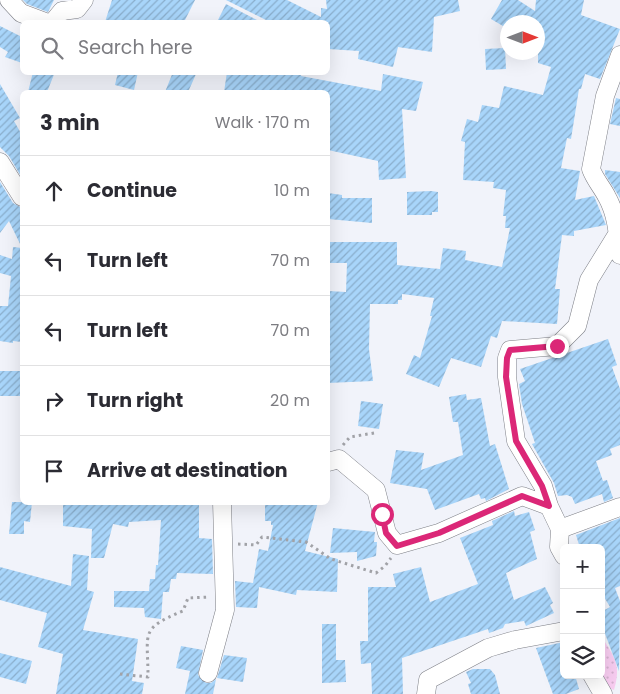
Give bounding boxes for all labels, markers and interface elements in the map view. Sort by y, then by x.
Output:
north arrow [500,15,545,60]
search box [20,20,330,75]
icon: search [38,34,66,62]
text: Search here [78,34,192,61]
text: 3 min [40,108,100,137]
text: Walk · 170 m [215,111,310,134]
icon: ahead [40,177,68,205]
text: Continue [87,177,177,204]
text: 10 m [274,179,310,202]
icon: left [40,247,68,275]
text: Turn left [87,247,168,274]
text: 70 m [270,249,310,272]
icon: left [40,317,68,345]
text: Turn left [87,317,168,344]
text: 70 m [270,319,310,342]
route end [546,335,569,358]
icon: right [40,387,68,415]
text: Turn right [87,387,183,414]
text: 20 m [270,389,310,412]
icon: arrive [40,457,68,485]
text: Arrive at destination [87,457,288,484]
route start [371,503,394,526]
map controls [560,544,605,679]
button: + [560,544,605,589]
button: − [560,589,605,634]
button: layers [560,634,605,679]

